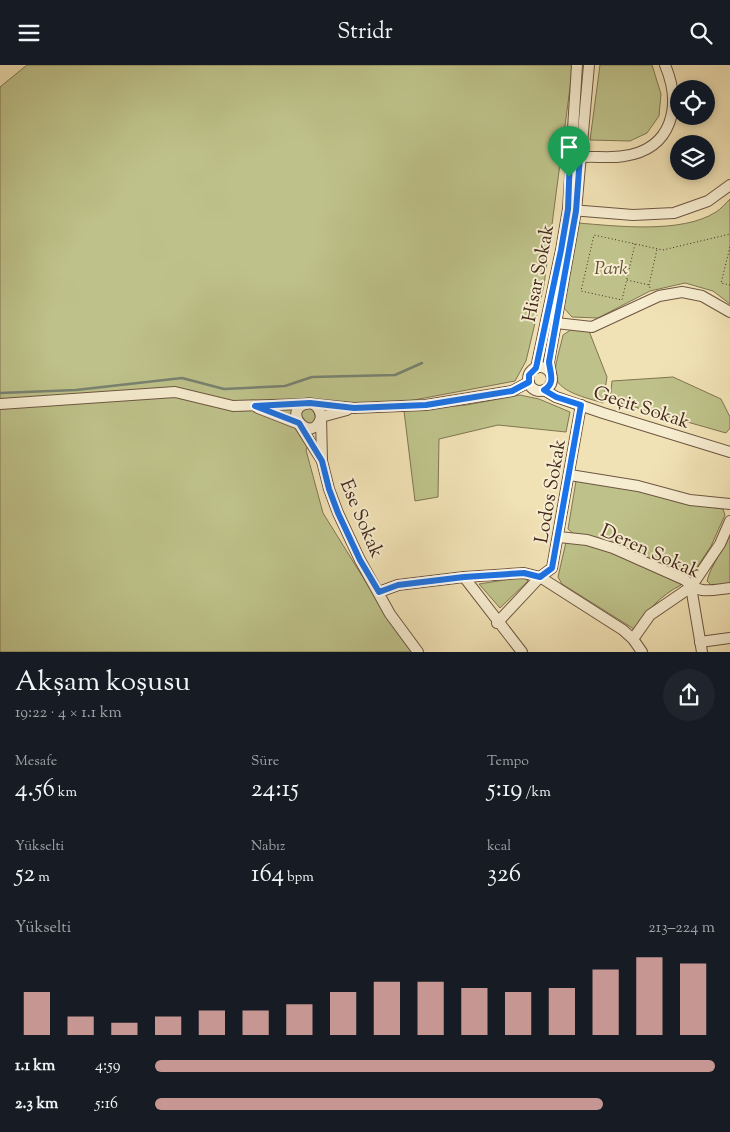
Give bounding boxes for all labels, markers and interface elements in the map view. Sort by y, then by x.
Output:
text: Stridr [337,17,393,49]
icon: menu [15,19,43,47]
icon: search [687,19,715,47]
map controls [670,80,715,180]
button: locate [670,80,715,125]
pin [548,126,590,177]
icon: arrive [555,133,583,161]
button: layers [670,135,715,180]
street label: Hisar Sokak [517,222,562,324]
park label: Park [594,256,628,283]
street label: Geçit Sokak [590,380,694,437]
street label: Lodos Sokak [529,437,574,546]
street label: Ese Sokak [332,476,390,563]
street label: Deren Sokak [596,518,705,586]
text: Akşam koşusu [15,663,190,703]
button: share [663,669,715,721]
text: 19:22 · 4 × 1.1 km [15,702,122,725]
text: Mesafe [15,752,57,772]
text: Süre [251,752,279,772]
text: Tempo [487,752,529,772]
text: 4.56 [15,772,55,808]
text: 24:15 [251,772,299,808]
text: 5:19 [487,772,522,808]
text: km [55,783,77,803]
text: /km [522,783,551,803]
text: Yükselti [15,837,64,857]
text: Nabız [251,837,285,857]
text: kcal [487,837,511,857]
text: 52 [15,857,35,893]
text: 164 [251,857,284,893]
text: 326 [487,857,521,893]
text: m [35,868,50,888]
text: bpm [284,868,314,888]
text: Yükselti [15,917,71,940]
text: 213–224 m [648,917,715,940]
text: 1.1 km [15,1055,55,1078]
text: 4:59 [95,1055,120,1078]
text: 2.3 km [15,1093,58,1116]
text: 5:16 [95,1093,118,1116]

